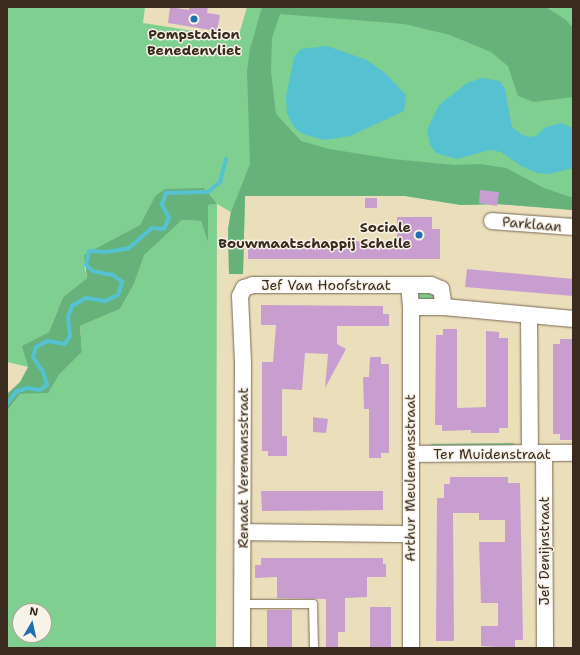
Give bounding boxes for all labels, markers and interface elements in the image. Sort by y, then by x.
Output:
marker: Pompstation Benedenvliet [189,14,199,24]
place label: Pompstation Benedenvliet [147,26,241,58]
street label: Parklaan [501,213,563,235]
place label: Sociale Bouwmaatschappij Schelle [218,219,411,252]
marker: Sociale Bouwmaatschappij Schelle [414,230,424,240]
street label: Jef Van Hoofstraat [261,277,391,293]
street label: Renaat Veremansstraat [235,388,251,548]
street label: Arthur Meulemensstraat [402,394,418,562]
street label: Ter Muidenstraat [433,446,551,462]
street label: Jef Denijnstraat [536,496,552,606]
north arrow [12,603,52,643]
text: N [28,604,39,620]

